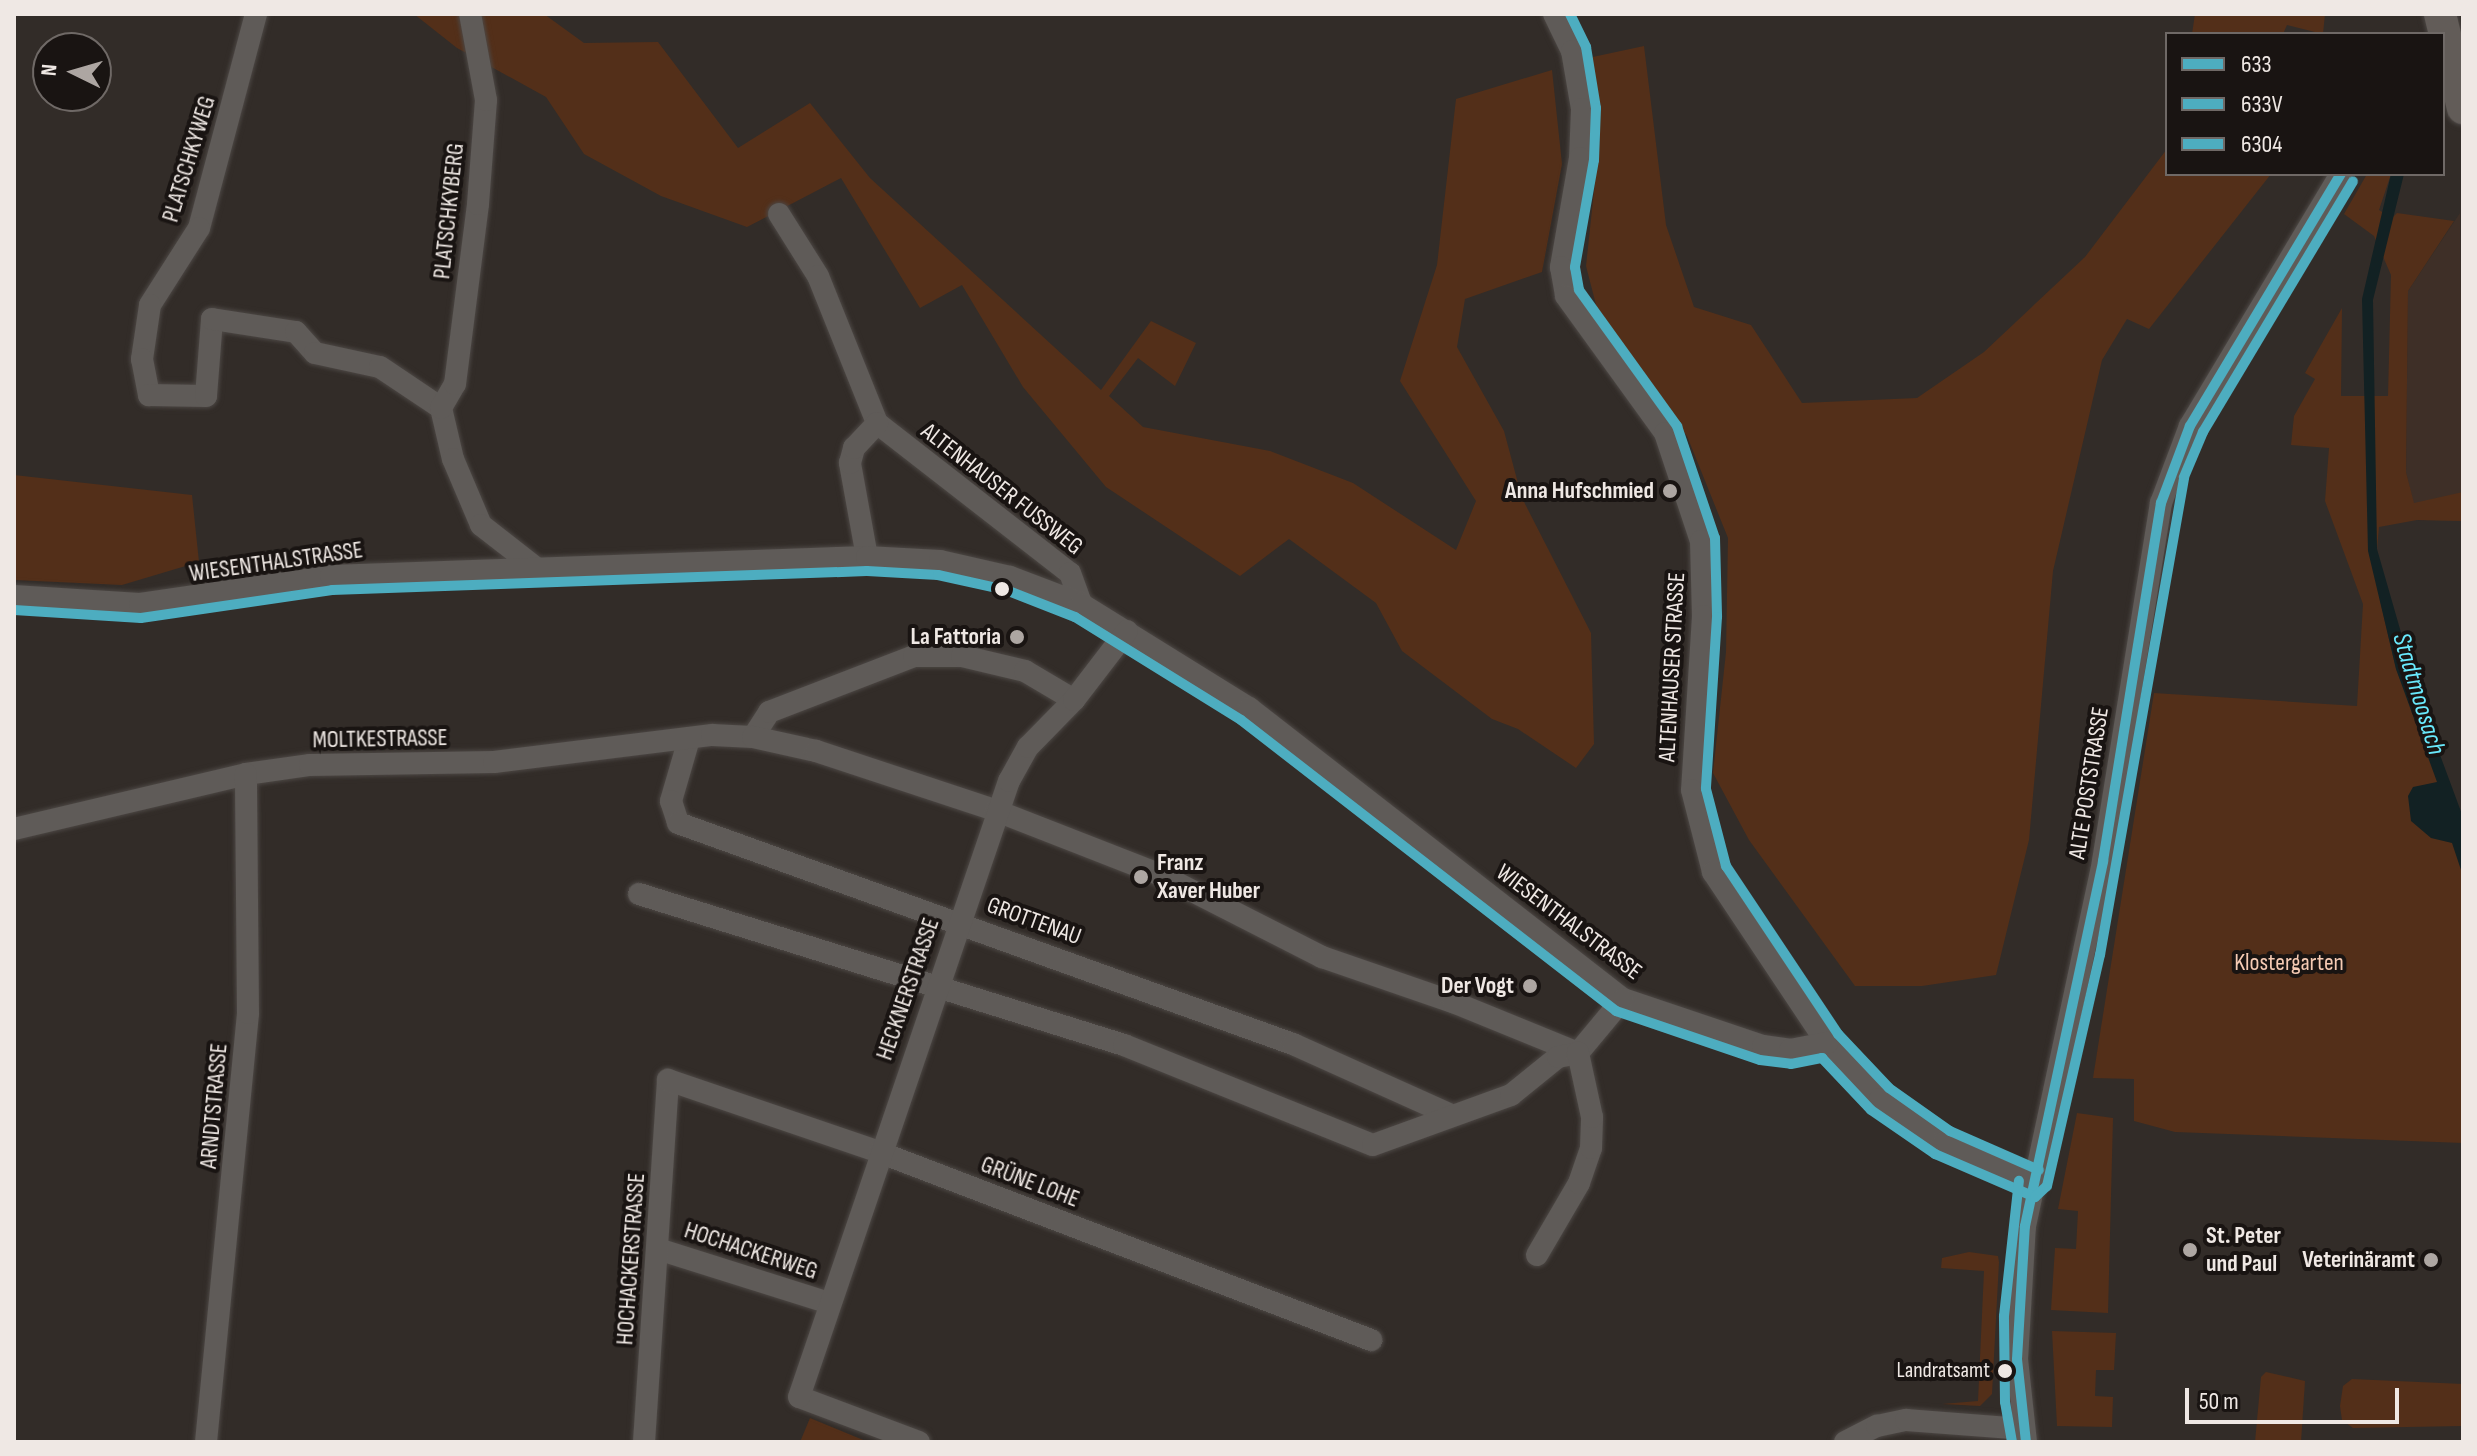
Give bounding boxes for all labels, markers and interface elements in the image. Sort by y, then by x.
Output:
north arrow [32,32,112,112]
legend [2165,32,2445,176]
text: 633 [2241,50,2272,79]
text: N [36,63,64,77]
text: 633V [2241,90,2282,119]
street label: PLATSCHKYWEG [156,92,222,226]
text: 6304 [2241,130,2282,159]
street label: PLATSCHKYBERG [428,142,470,280]
street label: ALTENHAUSER FUSSWEG [915,417,1089,561]
place label: Anna Hufschmied [1505,477,1654,505]
marker: Anna Hufschmied [1661,482,1679,500]
street label: WIESENTHALSTRASSE [187,536,365,588]
street label: ALTENHAUSER STRASSE [1653,571,1691,763]
unlabelled marker [994,581,1010,597]
place label: La Fattoria [911,623,1001,651]
marker: La Fattoria [1008,628,1026,646]
water label: Stadtmoosach [2385,629,2451,759]
street label: ALTE POSTSTRASSE [2063,705,2115,861]
street label: MOLTKESTRASSE [312,723,448,755]
place label: Franz Xaver Huber [1157,849,1260,905]
street label: WIESENTHALSTRASSE [1491,858,1647,986]
marker: Franz Xaver Huber [1132,868,1150,886]
street label: GROTTENAU [983,891,1085,951]
street label: HECKNERSTRASSE [870,914,946,1064]
park label: Klostergarten [2234,949,2344,977]
place label: Der Vogt [1441,972,1514,1000]
marker: Der Vogt [1521,977,1539,995]
street label: ARNDTSTRASSE [194,1042,234,1170]
street label: GRÜNE LOHE [977,1150,1083,1214]
street label: HOCHACKERSTRASSE [611,1172,651,1346]
street label: HOCHACKERWEG [681,1216,821,1286]
place label: St. Peter und Paul [2206,1222,2281,1278]
marker: St. Peter und Paul [2181,1241,2199,1259]
place label: Veterinäramt [2302,1246,2415,1274]
marker: Veterinäramt [2422,1251,2440,1269]
place label: Landratsamt [1897,1358,1990,1384]
marker: Landratsamt [1997,1363,2013,1379]
scale bar [2189,1372,2403,1422]
text: 50 m [2199,1387,2239,1416]

